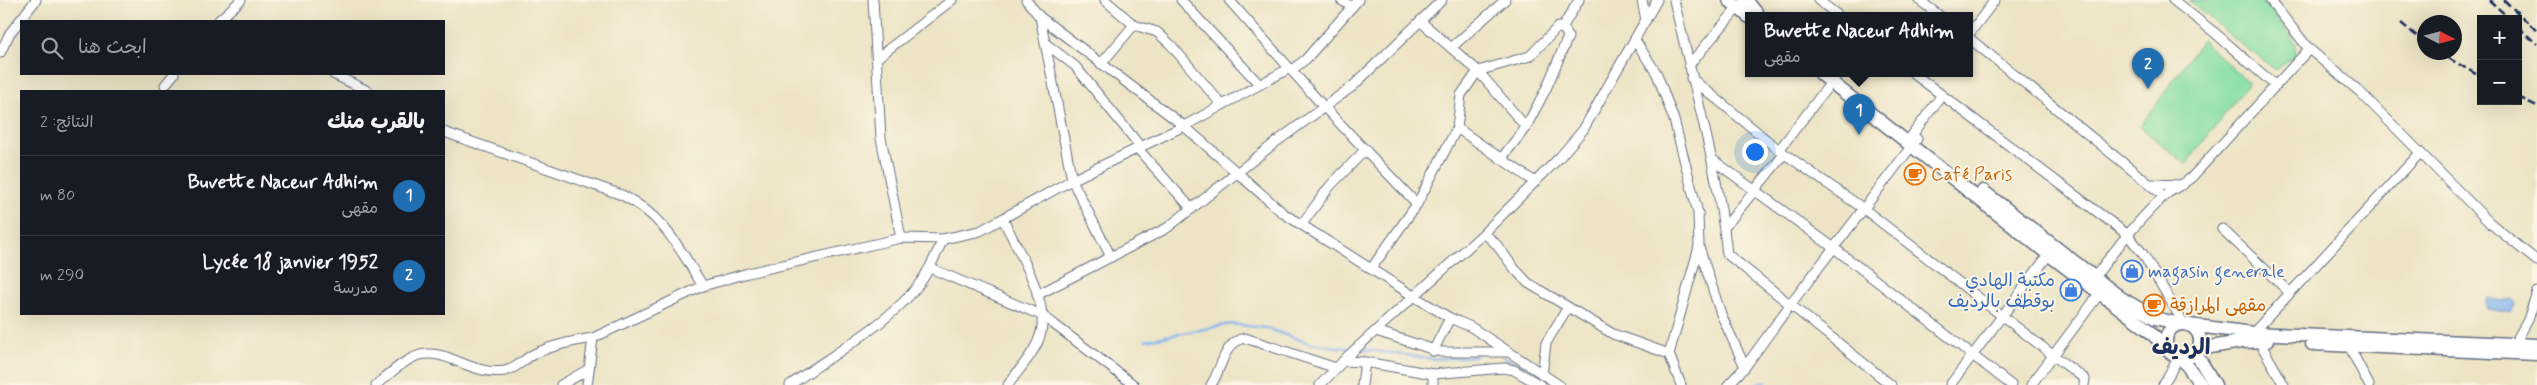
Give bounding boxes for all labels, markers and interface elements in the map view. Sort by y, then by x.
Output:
popup [1745,12,1973,77]
north arrow [2417,15,2462,60]
map controls [2477,15,2522,105]
button: + [2477,15,2522,60]
text: Buvette Naceur Adhim [1764,19,1954,44]
search box [20,20,445,75]
icon: search [38,34,66,62]
text: ابحث هنا [78,35,147,60]
text: مقهى [1764,47,1801,68]
pin: 2 [2132,48,2164,89]
button: − [2477,60,2522,105]
pin: 1 [1843,94,1875,135]
text: بالقرب منك [327,108,425,136]
text: النتائج: 2 [40,112,93,133]
your location [1742,139,1768,165]
cafe icon: Café Paris [1903,162,1927,186]
place label: Café Paris [1931,163,2012,187]
text: Buvette Naceur Adhim [188,170,378,195]
text: 80 m [40,185,75,206]
text: 1 [405,185,413,206]
text: مقهى [341,198,378,219]
text: Lycée 18 janvier 1952 [202,250,378,275]
shop icon: magasin generale [2120,259,2144,283]
place label: magasin generale [2148,260,2285,286]
text: 290 m [40,265,84,286]
text: 2 [405,265,413,286]
place label: مكتبة الهادي بوقطف بالرديف [1948,269,2055,314]
text: مدرسة [333,278,378,299]
shop icon: مكتبة الهادي بوقطف بالرديف [2059,278,2083,302]
cafe icon: مقهى المرازقة [2142,293,2166,317]
place label: مقهى المرازقة [2170,294,2266,318]
district label: الرديف [2152,334,2210,362]

